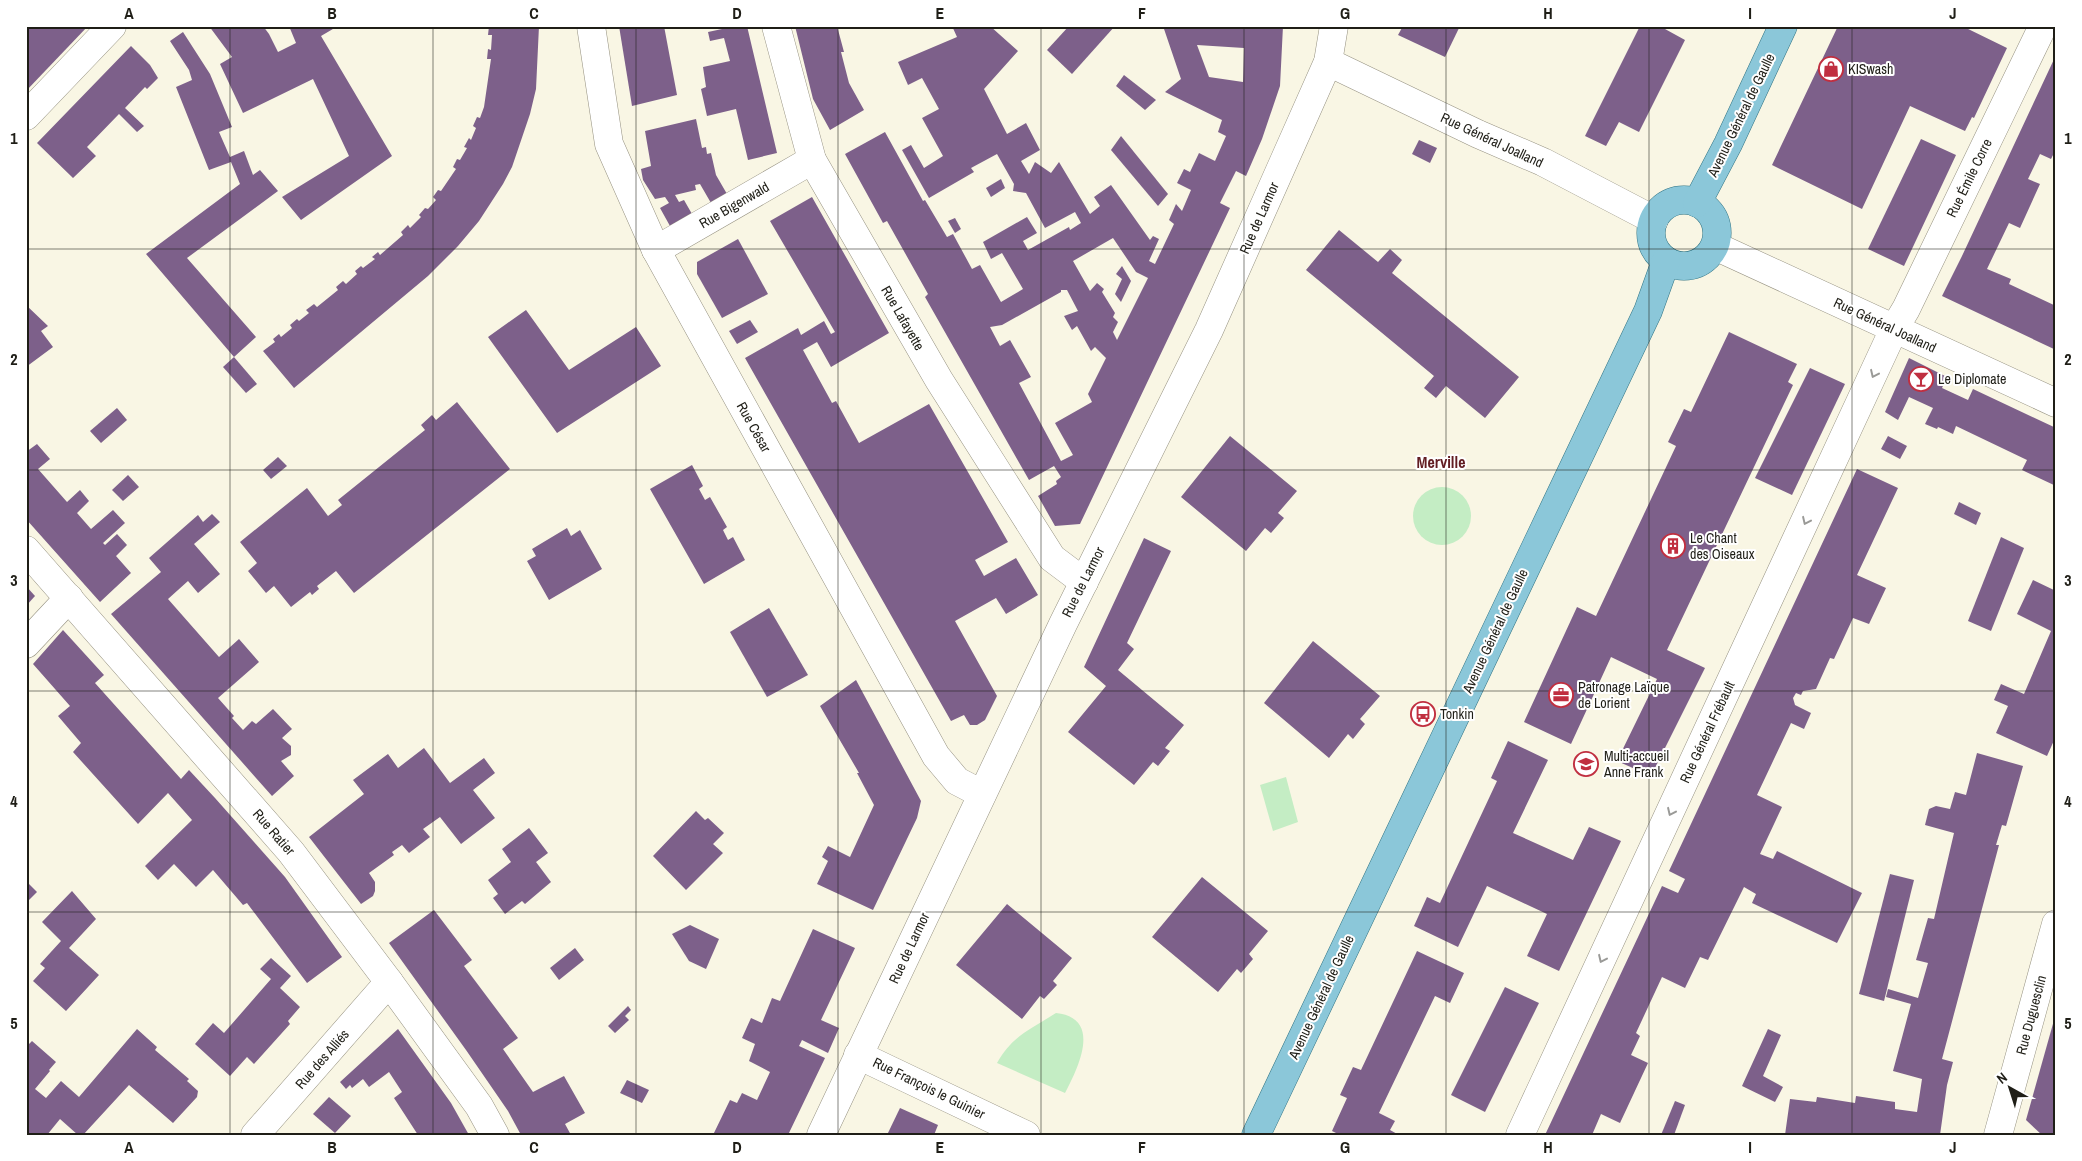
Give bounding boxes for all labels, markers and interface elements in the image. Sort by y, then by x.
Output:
text: A [124,2,134,24]
text: B [327,2,337,24]
text: C [529,2,539,24]
text: D [732,2,742,24]
text: E [936,2,945,24]
text: F [1138,2,1146,24]
text: G [1340,2,1350,24]
text: H [1543,2,1553,24]
text: I [1748,2,1752,24]
text: J [1949,2,1957,24]
street label: Avenue Général de Gaulle [1703,50,1779,181]
shop icon: KISwash [1818,56,1844,82]
place label: KISwash [1848,60,1893,78]
street label: Rue Général Joalland [1438,108,1546,172]
text: 1 [10,127,18,149]
text: 1 [2064,127,2072,149]
street label: Rue Émile Corre [1942,136,1996,220]
street label: Rue Bigenwald [696,178,772,232]
street label: Rue de Larmor [1235,179,1283,257]
street label: Rue Lafayette [877,283,929,353]
street label: Rue Général Joalland [1831,293,1939,357]
text: 2 [10,348,18,370]
text: 2 [2064,348,2072,370]
bar icon: Le Diplomate [1908,366,1934,392]
one-way arrow [1870,369,1880,378]
place label: Le Diplomate [1938,370,2006,388]
street label: Rue César [733,399,775,456]
district label: Merville [1417,451,1465,473]
one-way arrow [1801,516,1812,525]
place label: Le Chant des Oiseaux [1690,529,1755,563]
building icon: Le Chant des Oiseaux [1660,533,1686,559]
street label: Rue de Larmor [1058,544,1108,620]
street label: Avenue Général de Gaulle [1458,566,1532,697]
text: 3 [10,569,18,591]
text: 3 [2064,569,2072,591]
place label: Patronage Laïque de Lorient [1578,678,1669,712]
street label: Rue Général Frébault [1676,678,1738,786]
office icon: Patronage Laïque de Lorient [1548,682,1574,708]
bus stop icon: Tonkin [1410,701,1436,727]
place label: Tonkin [1440,705,1474,723]
place label: Multi-accueil Anne Frank [1603,747,1669,781]
school or university icon: Multi-accueil Anne Frank [1573,751,1599,777]
text: 4 [10,790,18,812]
text: 4 [2064,790,2072,812]
street label: Rue Ratier [249,805,299,859]
one-way arrow [1667,806,1677,815]
street label: Rue de Larmor [885,909,933,987]
street label: Avenue Général de Gaulle [1284,932,1358,1063]
one-way arrow [1598,954,1608,963]
street label: Rue Duguesclin [2012,973,2050,1057]
text: 5 [10,1012,18,1034]
text: 5 [2064,1012,2072,1034]
street label: Rue des Alliés [291,1025,353,1093]
street label: Rue François le Guinier [870,1053,988,1123]
north arrow [1984,1064,2034,1114]
text: N [1993,1068,2011,1088]
text: A [124,1136,134,1158]
text: B [327,1136,337,1158]
text: C [529,1136,539,1158]
text: D [732,1136,742,1158]
text: E [936,1136,945,1158]
text: F [1138,1136,1146,1158]
text: G [1340,1136,1350,1158]
text: H [1543,1136,1553,1158]
text: I [1748,1136,1752,1158]
text: J [1949,1136,1957,1158]

